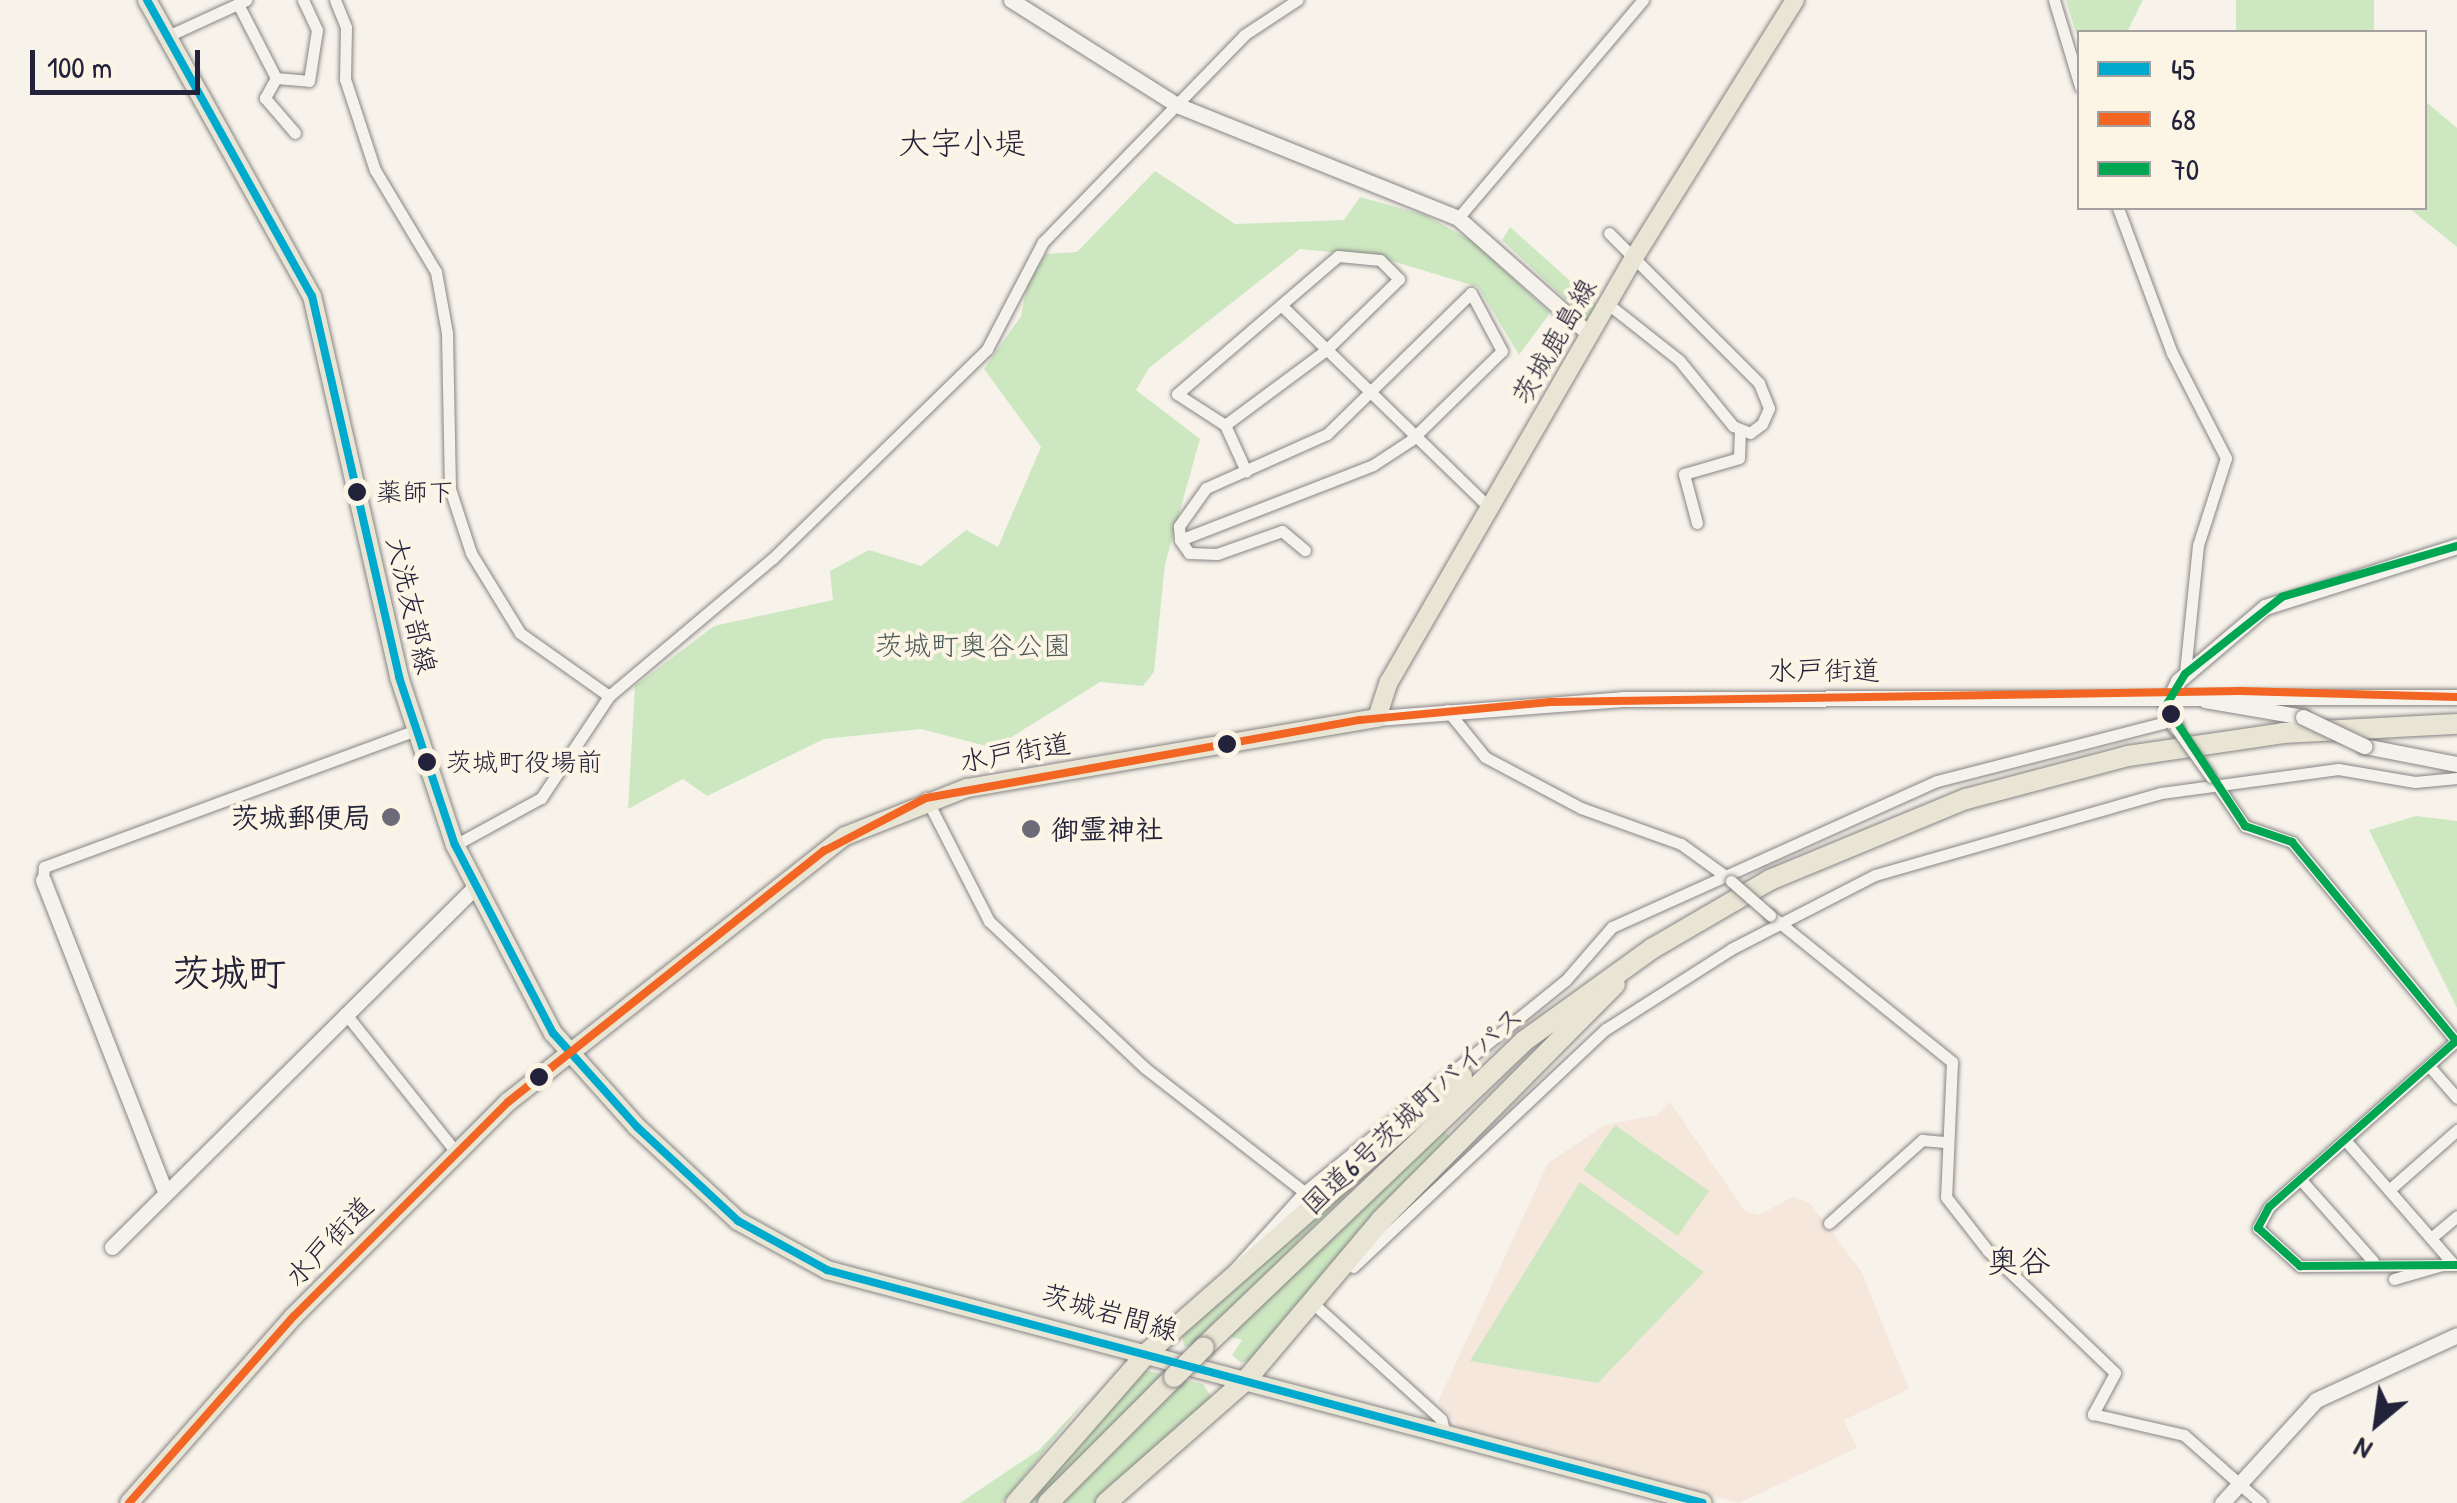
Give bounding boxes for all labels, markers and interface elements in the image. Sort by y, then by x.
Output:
scale bar [35,30,205,92]
legend [2077,30,2427,210]
text: 100 m [47,47,112,87]
text: 45 [2171,49,2195,89]
text: 68 [2171,99,2196,139]
district label: 大字小堤 [898,124,1026,162]
text: 70 [2171,149,2199,189]
street label: 茨城鹿島線 [1504,272,1604,410]
place label: 薬師下 [376,476,454,508]
marker: 薬師下 [347,482,367,502]
street label: 大洗友部線 [380,533,444,677]
park label: 茨城町奥谷公園 [875,628,1071,662]
street label: 水戸街道 [1768,653,1880,687]
unlabelled marker [2161,704,2181,724]
street label: 水戸街道 [957,726,1073,778]
unlabelled marker [1217,734,1237,754]
place label: 茨城町役場前 [446,746,602,778]
marker: 茨城町役場前 [417,752,437,772]
place label: 茨城郵便局 [231,800,371,834]
marker: 茨城郵便局 [380,806,402,828]
place label: 御霊神社 [1051,812,1163,846]
marker: 御霊神社 [1020,818,1042,840]
district label: 茨城町 [172,950,286,996]
street label: 国道6号茨城町バイパス [1294,998,1530,1222]
unlabelled marker [529,1067,549,1087]
street label: 水戸街道 [278,1189,380,1293]
district label: 奥谷 [1987,1242,2051,1280]
street label: 茨城岩間線 [1038,1277,1182,1347]
north arrow [2327,1373,2427,1473]
text: N [2347,1429,2378,1469]

